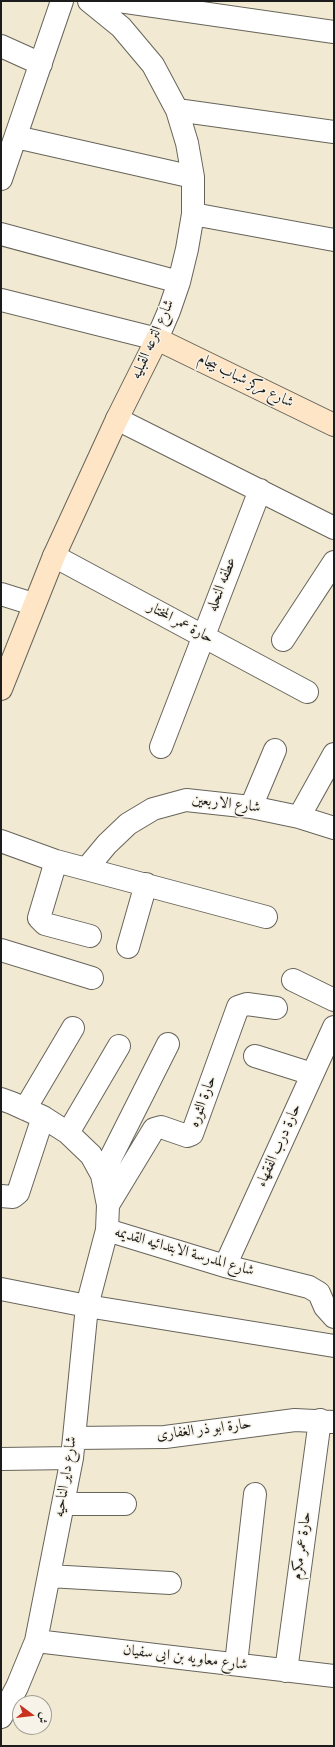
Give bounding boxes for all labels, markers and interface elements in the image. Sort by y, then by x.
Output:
street label: شارع الترعه القبليه [128,297,180,383]
street label: شارع مركز شباب بيجام [194,351,296,413]
street label: عطفه النحله [204,555,242,615]
street label: حارة عمر المختار [144,599,216,649]
street label: شارع الاربعين [191,792,261,818]
street label: حارة الثوره [186,1074,222,1130]
street label: حارة درب الفقهاء [254,1102,306,1190]
street label: شارع المدرسة الابتدائيه القديمه [112,1224,256,1282]
street label: حارة ابو ذر الغفارى [155,1416,253,1446]
street label: شارع داير الناحيه [52,1435,82,1519]
street label: حارة عمر مكرم [289,1511,317,1581]
street label: شارع معاويه بن ابى سفيان [122,1642,248,1676]
north arrow [12,1695,52,1735]
text: ش [33,1710,52,1725]

